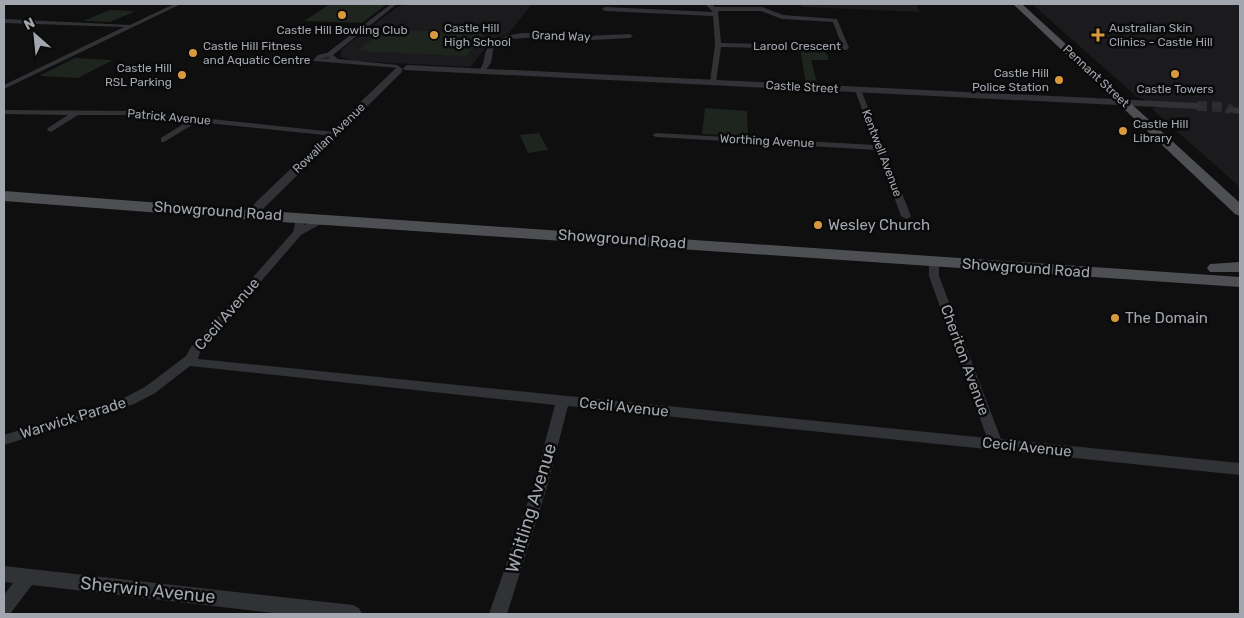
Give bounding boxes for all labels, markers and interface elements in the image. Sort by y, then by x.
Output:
marker: Castle Hill Bowling Club [336,9,348,21]
north arrow [10,10,60,60]
text: N [21,14,38,34]
place label: Castle Hill High School [444,21,511,49]
place label: Australian Skin Clinics - Castle Hill [1109,21,1213,49]
place label: Castle Hill Bowling Club [276,23,408,37]
street label: Grand Way [531,28,591,44]
marker: Australian Skin Clinics - Castle Hill [1091,28,1105,42]
marker: Castle Hill High School [428,29,440,41]
place label: Castle Hill Fitness and Aquatic Centre [203,39,311,67]
street label: Larool Crescent [753,39,841,53]
street label: Pennant Street [1060,42,1132,110]
marker: Castle Hill Fitness and Aquatic Centre [187,47,199,59]
place label: Castle Hill RSL Parking [105,61,172,89]
place label: Castle Hill Police Station [972,66,1049,94]
marker: Castle Towers [1169,68,1181,80]
marker: Castle Hill RSL Parking [176,69,188,81]
marker: Castle Hill Police Station [1053,74,1065,86]
street label: Castle Street [765,78,839,96]
place label: Castle Towers [1136,82,1214,96]
street label: Rowallan Avenue [290,100,368,176]
street label: Patrick Avenue [127,106,212,128]
street label: Kentwell Avenue [859,107,905,199]
place label: Castle Hill Library [1133,117,1188,145]
marker: Castle Hill Library [1117,125,1129,137]
street label: Worthing Avenue [719,132,815,150]
street label: Showground Road [153,198,283,224]
place label: Wesley Church [828,216,930,234]
marker: Wesley Church [812,219,824,231]
street label: Showground Road [557,226,687,252]
street label: Showground Road [961,255,1091,281]
street label: Cecil Avenue [191,274,263,354]
street label: Cheriton Avenue [937,302,993,418]
place label: The Domain [1125,309,1208,327]
marker: The Domain [1109,312,1121,324]
street label: Warwick Parade [18,393,128,443]
street label: Cecil Avenue [578,393,670,421]
street label: Cecil Avenue [981,433,1073,461]
street label: Whitling Avenue [501,441,561,575]
street label: Sherwin Avenue [79,572,217,608]

